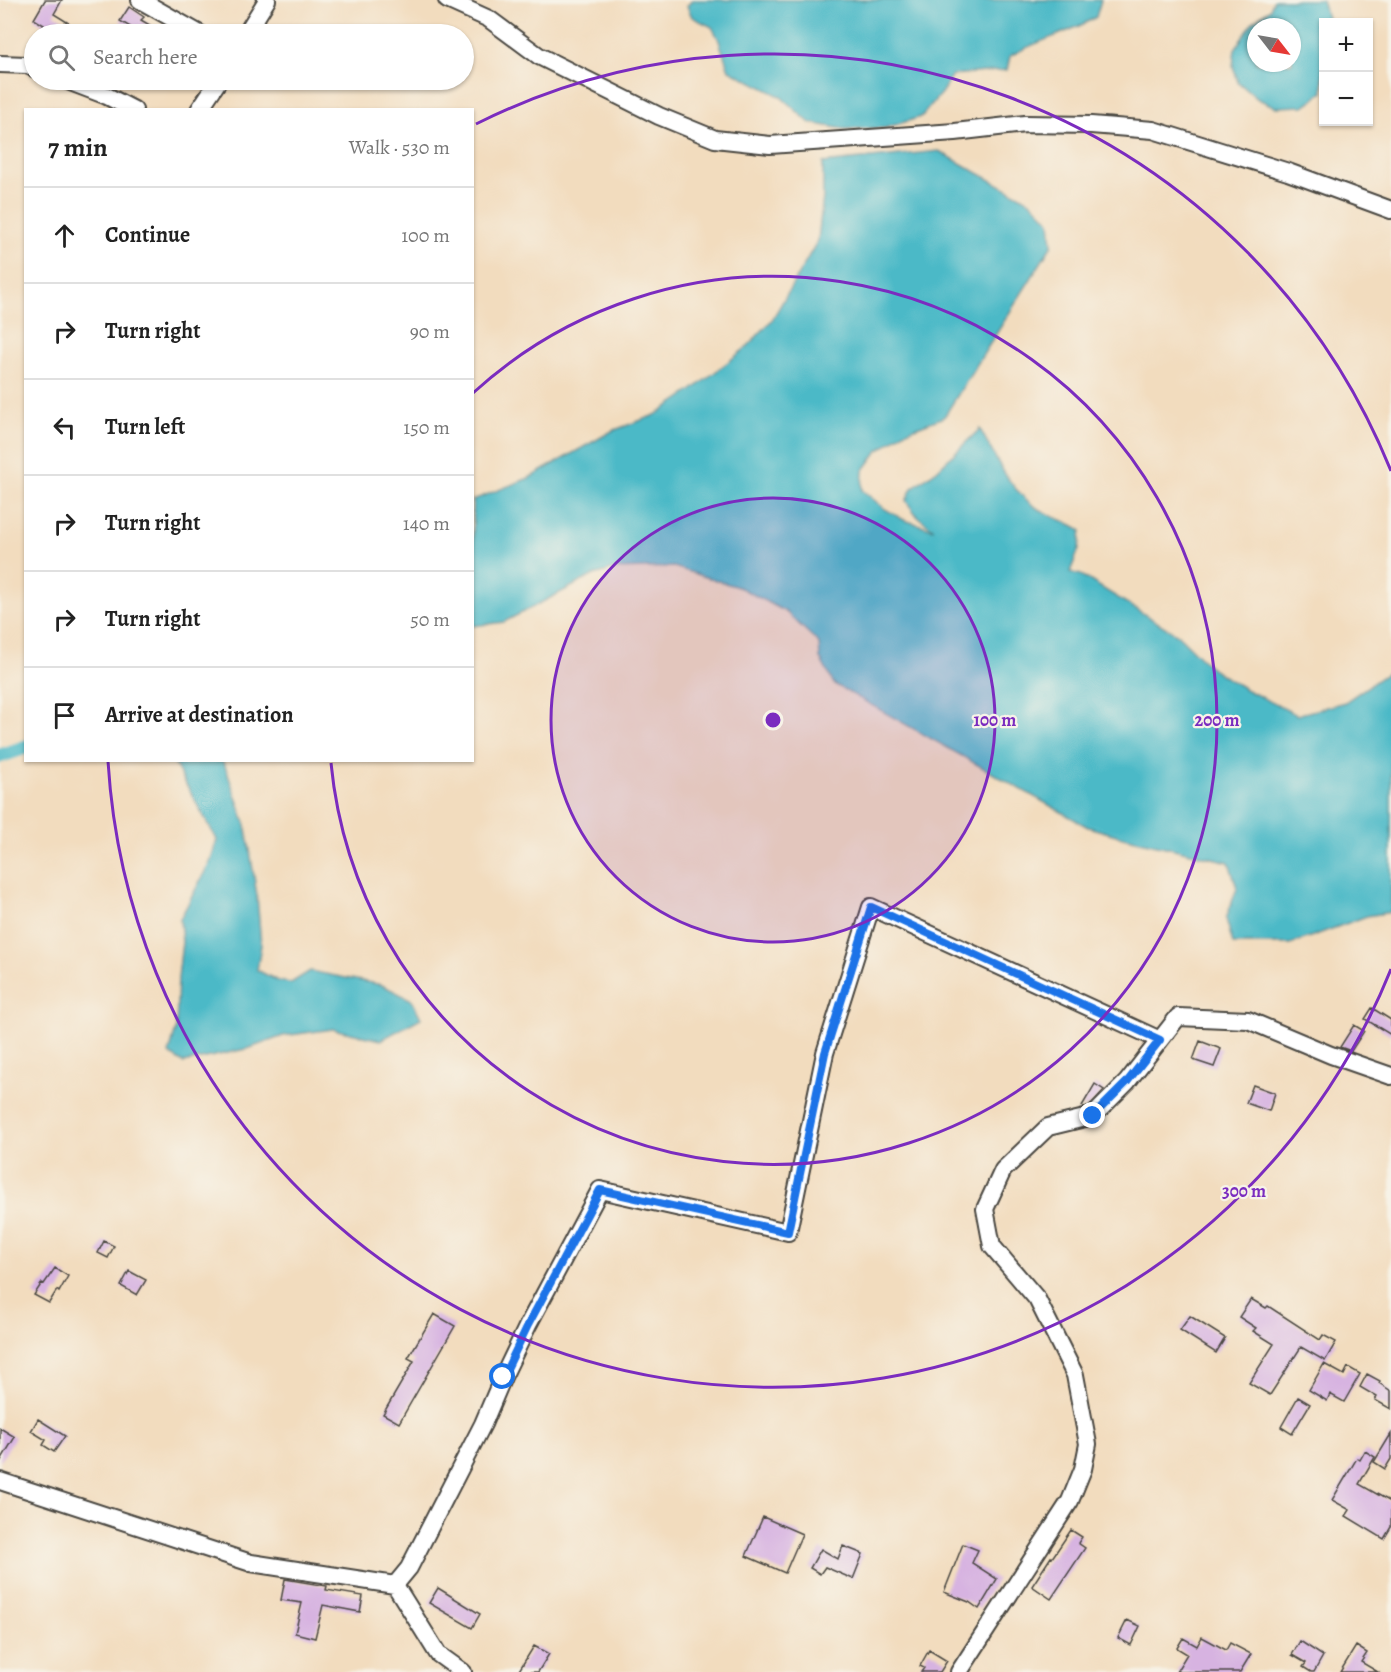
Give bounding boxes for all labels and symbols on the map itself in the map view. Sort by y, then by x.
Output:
north arrow [1247,18,1301,72]
text: 100 m [974,708,1016,732]
text: 200 m [1194,708,1240,732]
centre of rings [763,710,783,730]
route end [1079,1102,1105,1128]
text: 300 m [1222,1179,1266,1203]
route start [489,1363,515,1389]

